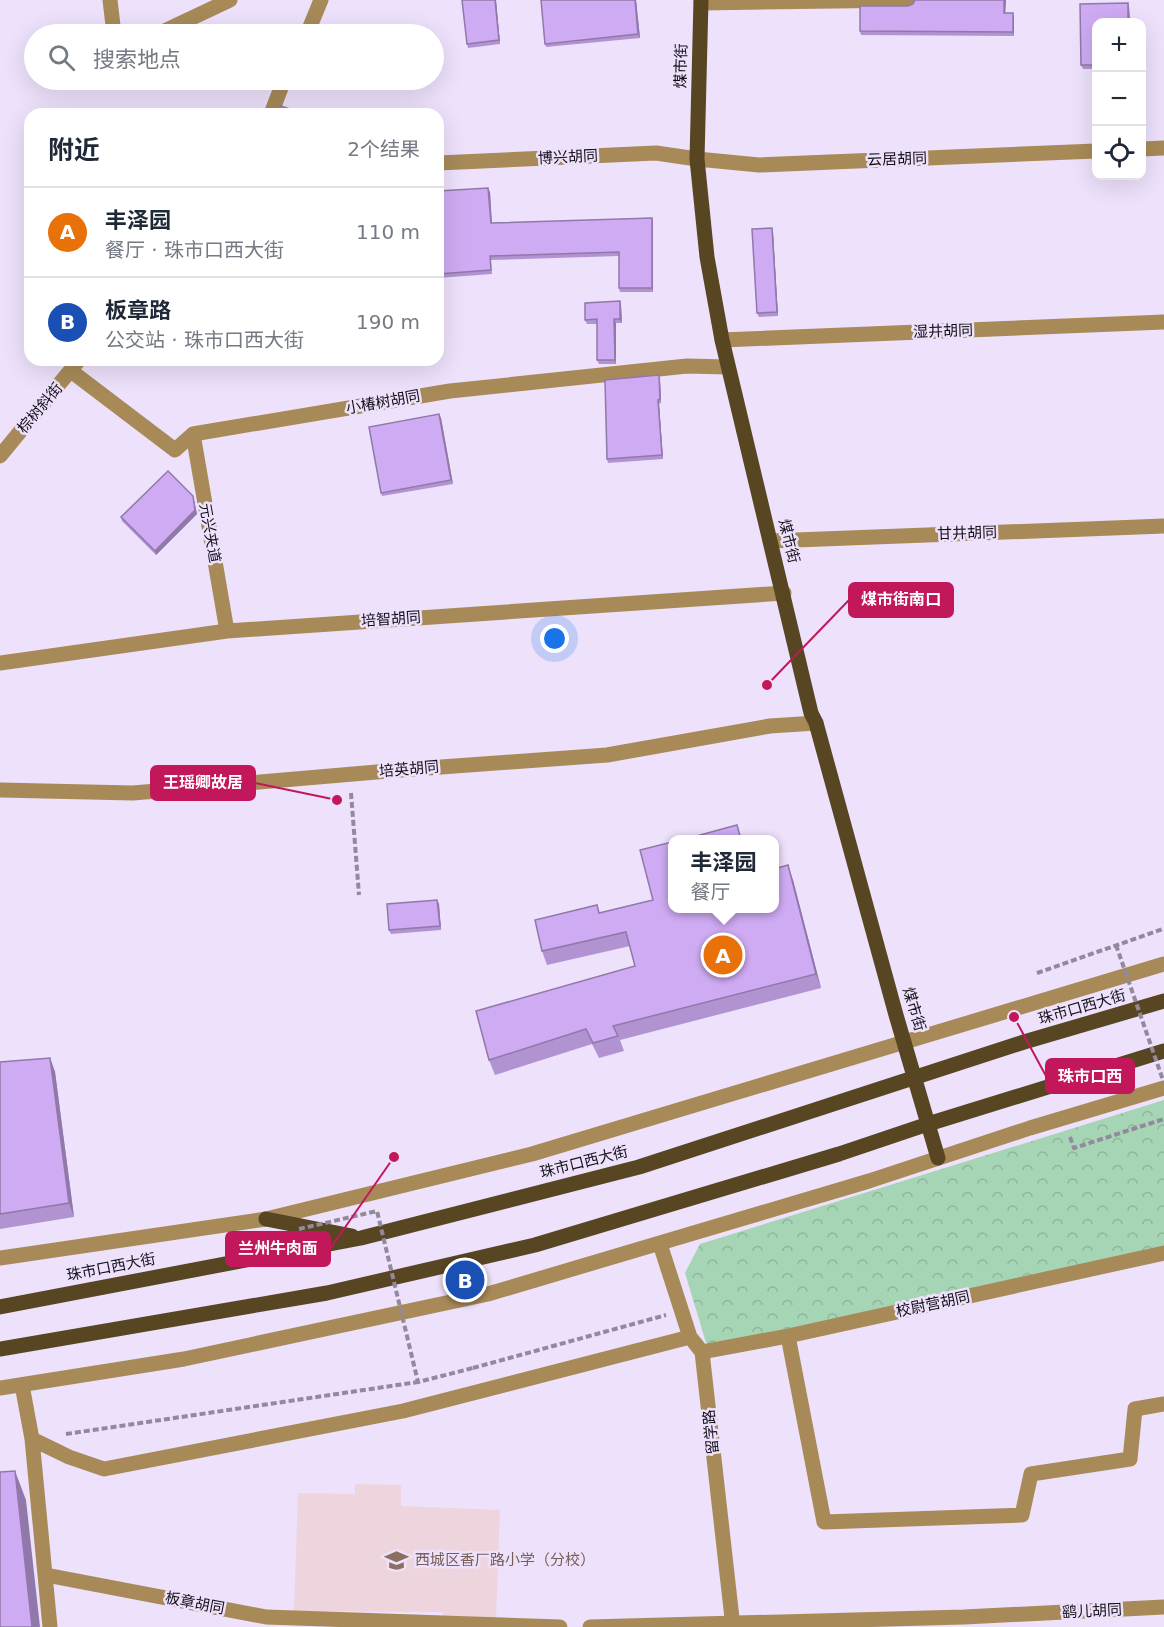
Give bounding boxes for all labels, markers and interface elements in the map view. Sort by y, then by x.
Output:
map controls [1092,18,1146,180]
button: + [1092,18,1146,72]
search box [24,24,444,90]
icon: search [45,41,78,74]
street label: 煤市街 [672,43,690,89]
text: 搜索地点 [93,47,181,72]
button: − [1092,72,1146,126]
button: locate [1092,126,1146,180]
text: 附近 [48,135,100,165]
text: 2个结果 [347,137,420,161]
street label: 博兴胡同 [538,146,598,168]
street label: 云居胡同 [867,149,927,169]
text: 丰泽园 [105,208,171,233]
text: A [60,220,75,244]
text: 110 m [356,220,420,244]
text: 餐厅 · 珠市口西大街 [105,238,284,262]
text: 板章路 [105,298,171,323]
text: B [60,310,75,334]
text: 190 m [356,310,420,334]
street label: 湿井胡同 [913,321,973,341]
text: 公交站 · 珠市口西大街 [105,328,304,352]
street label: 棕树斜街 [14,379,66,437]
street label: 小椿树胡同 [344,387,422,417]
street label: 元兴夹道 [196,502,224,564]
street label: 煤市街 [775,517,803,565]
street label: 甘井胡同 [937,523,997,543]
callout: 煤市街南口 [849,583,953,617]
text: 煤市街南口 [861,590,941,609]
street label: 培智胡同 [360,608,422,630]
your location [540,624,569,653]
street label: 培英胡同 [378,757,440,781]
callout: 王瑶卿故居 [151,766,255,800]
text: 王瑶卿故居 [163,773,243,792]
popup [668,835,779,913]
text: 丰泽园 [690,850,757,875]
text: 餐厅 [690,880,730,904]
pin: A [704,932,742,978]
street label: 煤市街 [899,985,929,1033]
street label: 珠市口西大街 [1036,986,1128,1028]
callout: 珠市口西 [1046,1059,1134,1093]
text: 珠市口西 [1058,1067,1122,1086]
street label: 珠市口西大街 [538,1142,630,1182]
callout: 兰州牛肉面 [226,1232,330,1266]
text: 兰州牛肉面 [238,1239,318,1258]
street label: 珠市口西大街 [65,1250,157,1284]
pin: B [446,1258,484,1302]
street label: 校尉营胡同 [894,1287,972,1321]
street label: 留学路 [700,1409,722,1455]
school or university icon: 西城区香厂路小学（分校） [384,1547,410,1573]
place label: 西城区香厂路小学（分校） [415,1551,595,1569]
street label: 板章胡同 [164,1588,226,1618]
street label: 鹞儿胡同 [1062,1600,1122,1622]

